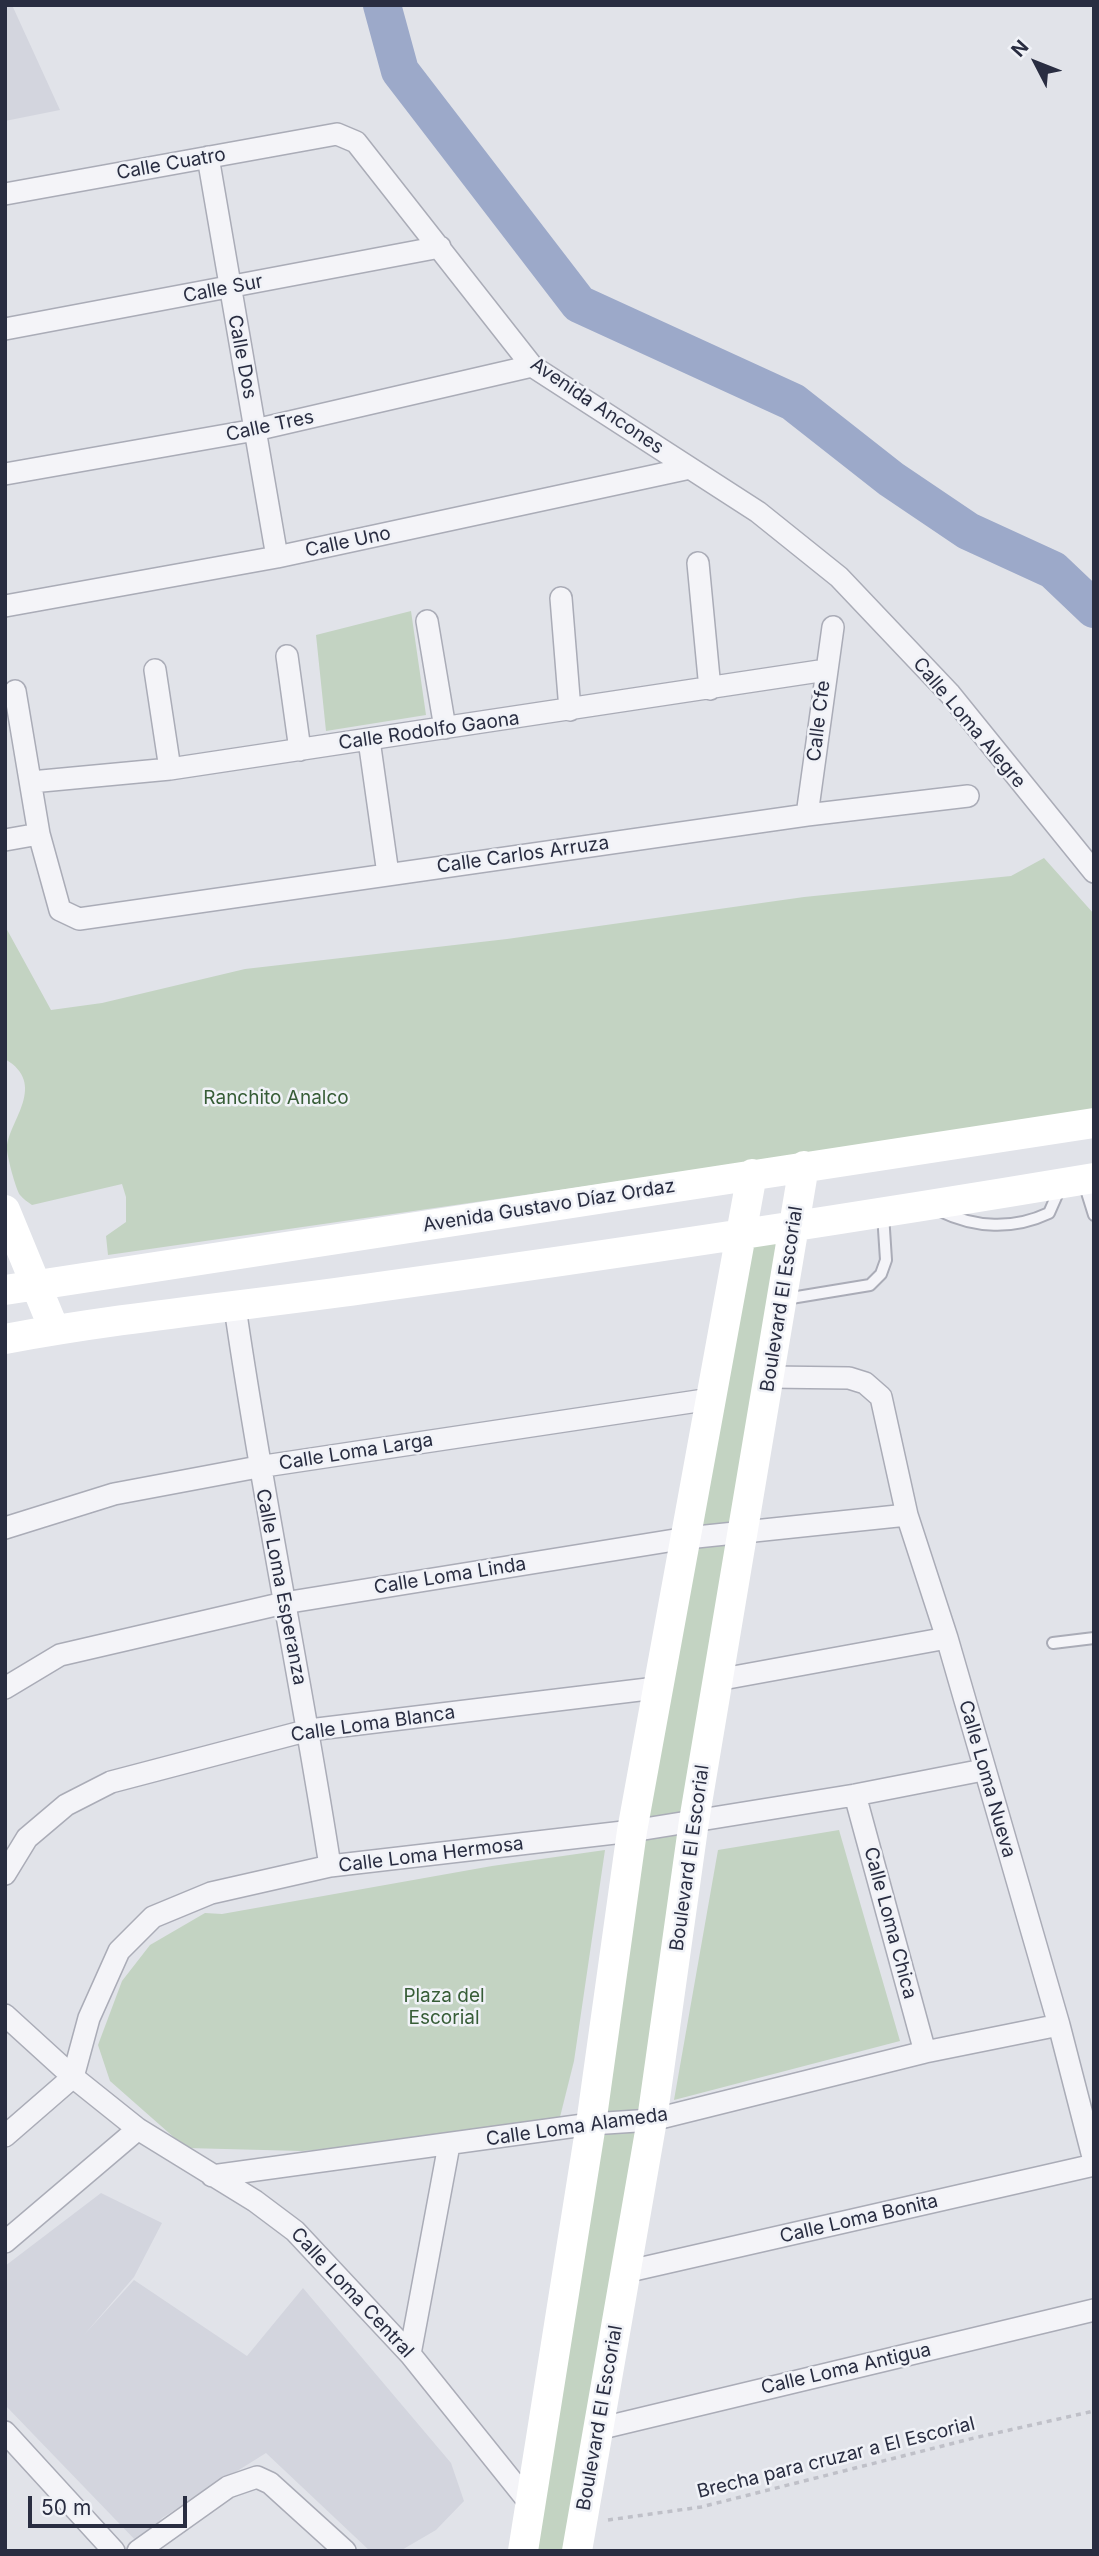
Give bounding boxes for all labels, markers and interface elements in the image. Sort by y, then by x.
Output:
north arrow [1001,28,1071,98]
text: N [1007,36,1033,62]
street label: Calle Cuatro [115,143,227,185]
street label: Calle Sur [181,270,265,308]
street label: Calle Dos [223,313,261,401]
street label: Avenida Ancones [526,353,668,459]
street label: Calle Tres [224,406,316,446]
street label: Calle Uno [303,522,393,562]
street label: Calle Loma Alegre [908,653,1030,793]
street label: Calle Cfe [803,679,835,763]
street label: Calle Rodolfo Gaona [337,707,521,755]
street label: Calle Carlos Arruza [435,832,611,878]
park label: Ranchito Analco [203,1087,349,1109]
street label: Avenida Gustavo Díaz Ordaz [421,1175,677,1237]
street label: Boulevard El Escorial [756,1204,808,1394]
street label: Calle Loma Larga [277,1429,435,1475]
street label: Calle Loma Esperanza [251,1487,311,1687]
street label: Calle Loma Linda [372,1553,528,1599]
street label: Calle Loma Nueva [954,1698,1020,1860]
street label: Calle Loma Blanca [289,1701,457,1747]
street label: Boulevard El Escorial [666,1763,714,1953]
street label: Calle Loma Hermosa [337,1832,525,1878]
street label: Calle Loma Chica [859,1845,921,2001]
park label: Plaza del Escorial [403,1985,485,2029]
street label: Calle Loma Alameda [485,2103,669,2151]
street label: Calle Loma Bonita [778,2190,940,2248]
street label: Calle Loma Central [286,2223,418,2363]
street label: Boulevard El Escorial [572,2324,628,2512]
street label: Calle Loma Antigua [759,2338,933,2400]
street label: Brecha para cruzar a El Escorial [695,2412,977,2504]
scale bar [32,2482,191,2526]
text: 50 m [41,2495,91,2520]

